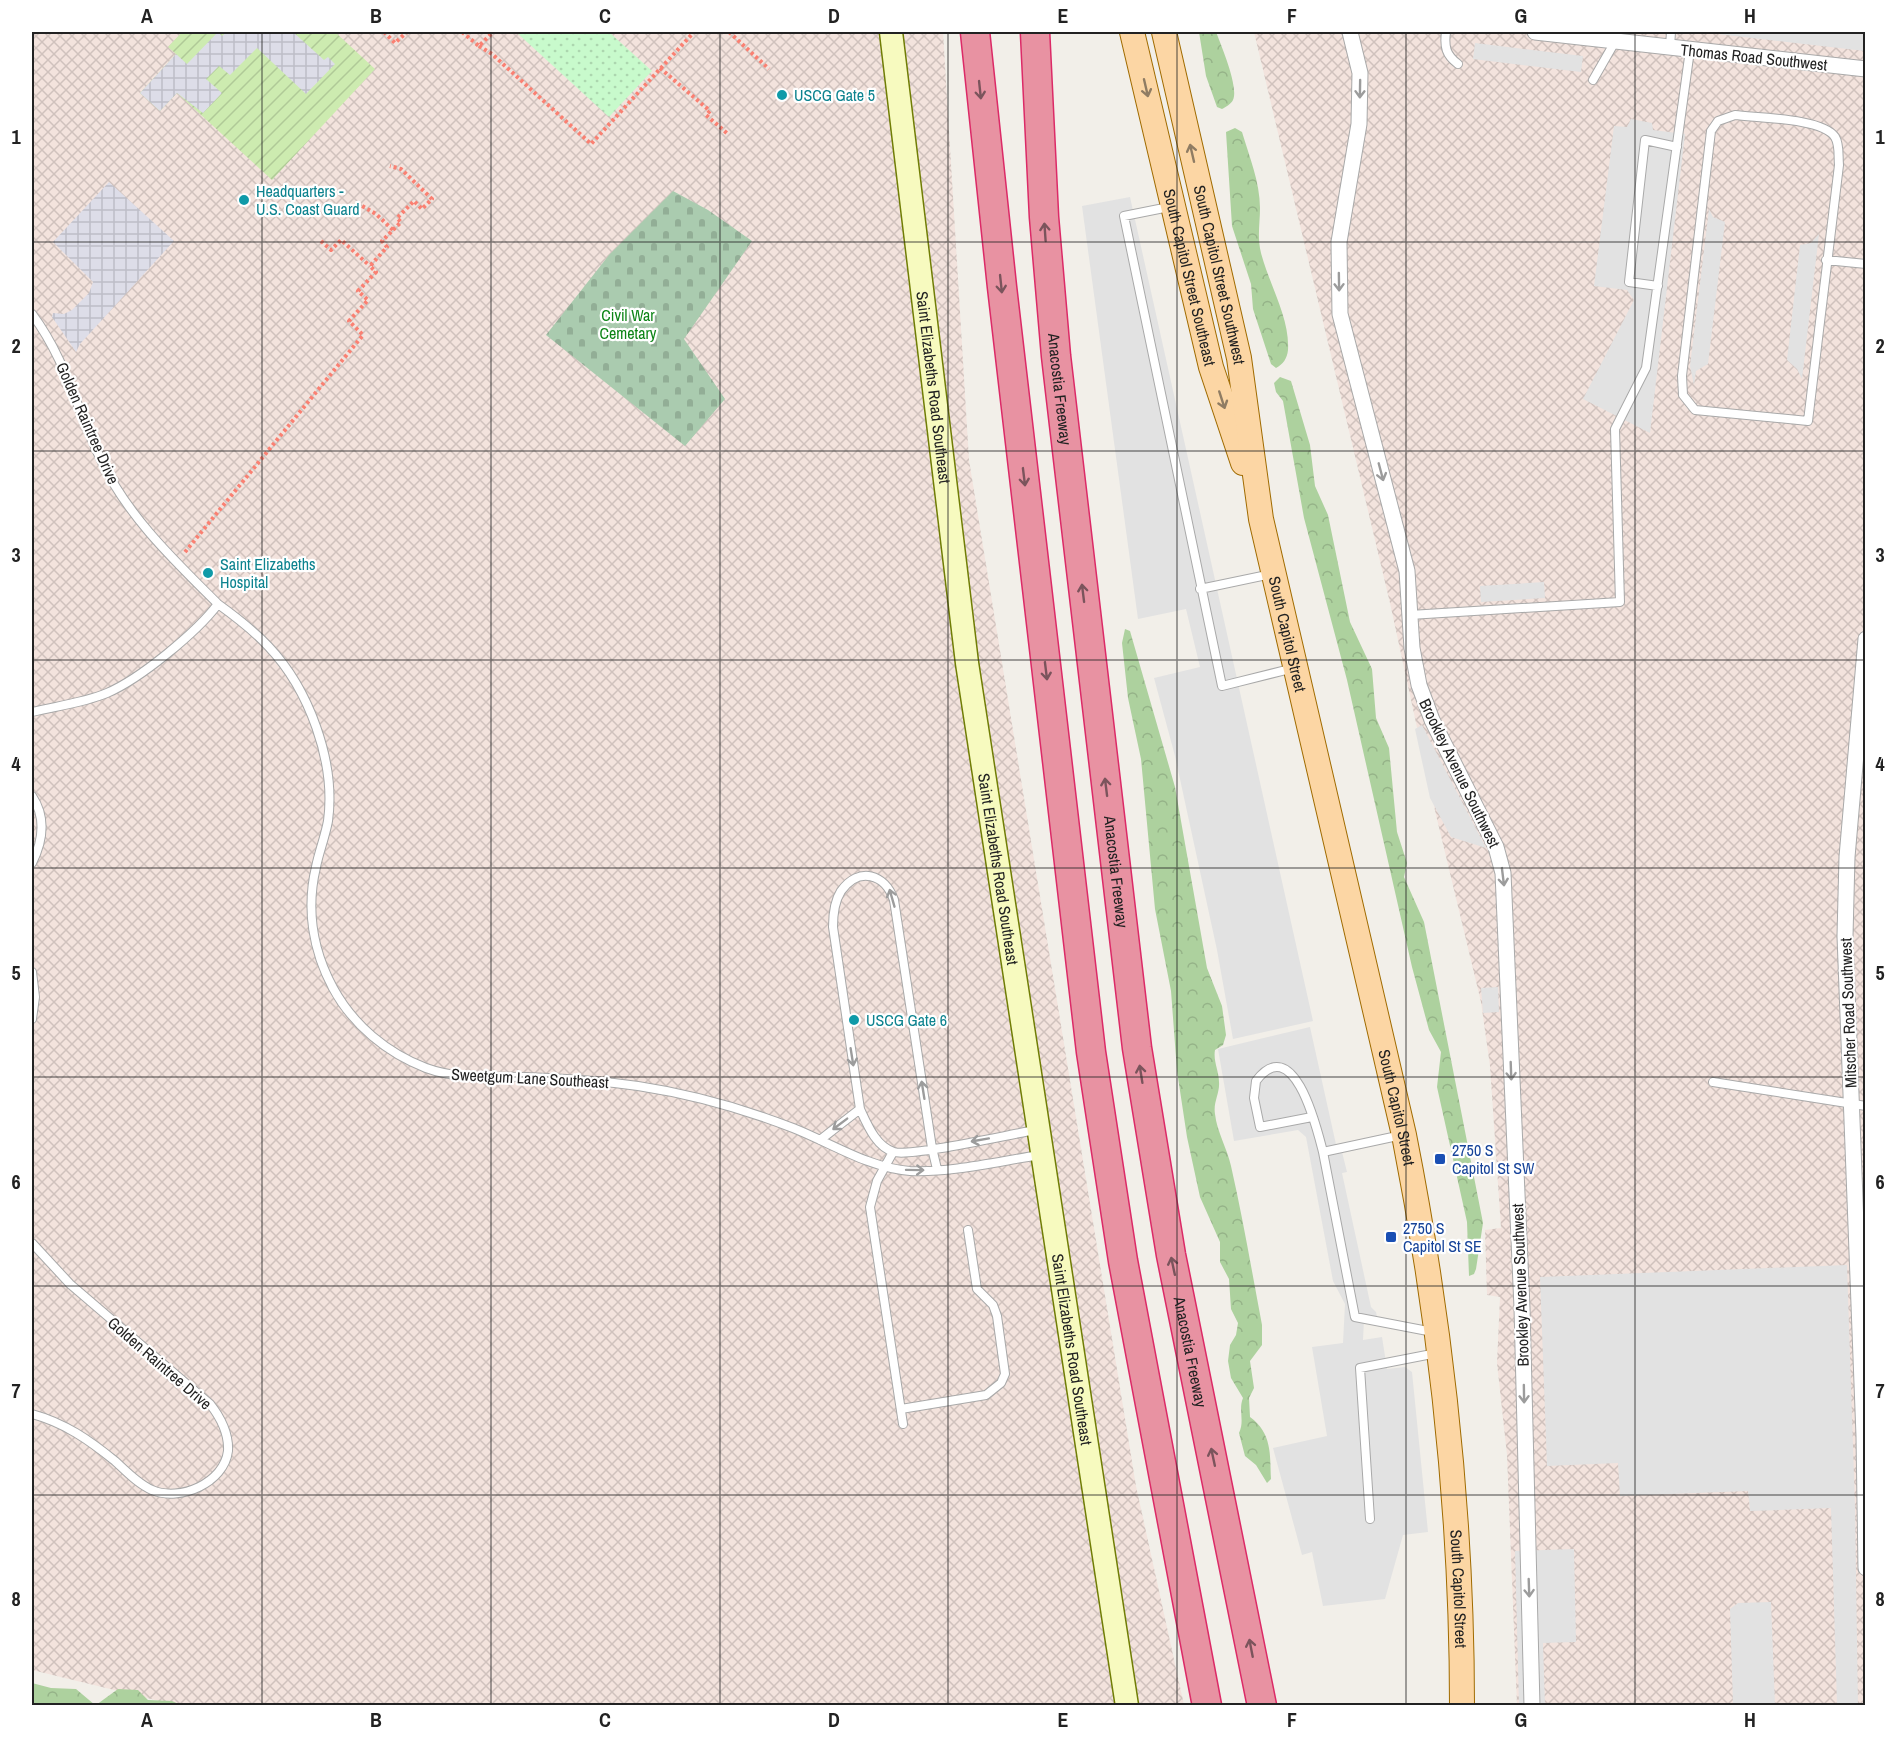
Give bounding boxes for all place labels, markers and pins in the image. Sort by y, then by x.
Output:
place label: USCG Gate 5 [794,84,875,106]
marker: USCG Gate 5 [775,88,789,102]
place label: Headquarters - U.S. Coast Guard [256,180,360,220]
marker: Headquarters - U.S. Coast Guard [237,193,251,207]
place label: Saint Elizabeths Hospital [220,553,316,593]
marker: Saint Elizabeths Hospital [201,566,215,580]
place label: USCG Gate 6 [866,1009,947,1031]
marker: USCG Gate 6 [847,1013,861,1027]
place label: 2750 S Capitol St SW [1452,1139,1535,1179]
marker: 2750 S Capitol St SW [1433,1152,1447,1166]
place label: 2750 S Capitol St SE [1403,1217,1482,1257]
marker: 2750 S Capitol St SE [1384,1230,1398,1244]

